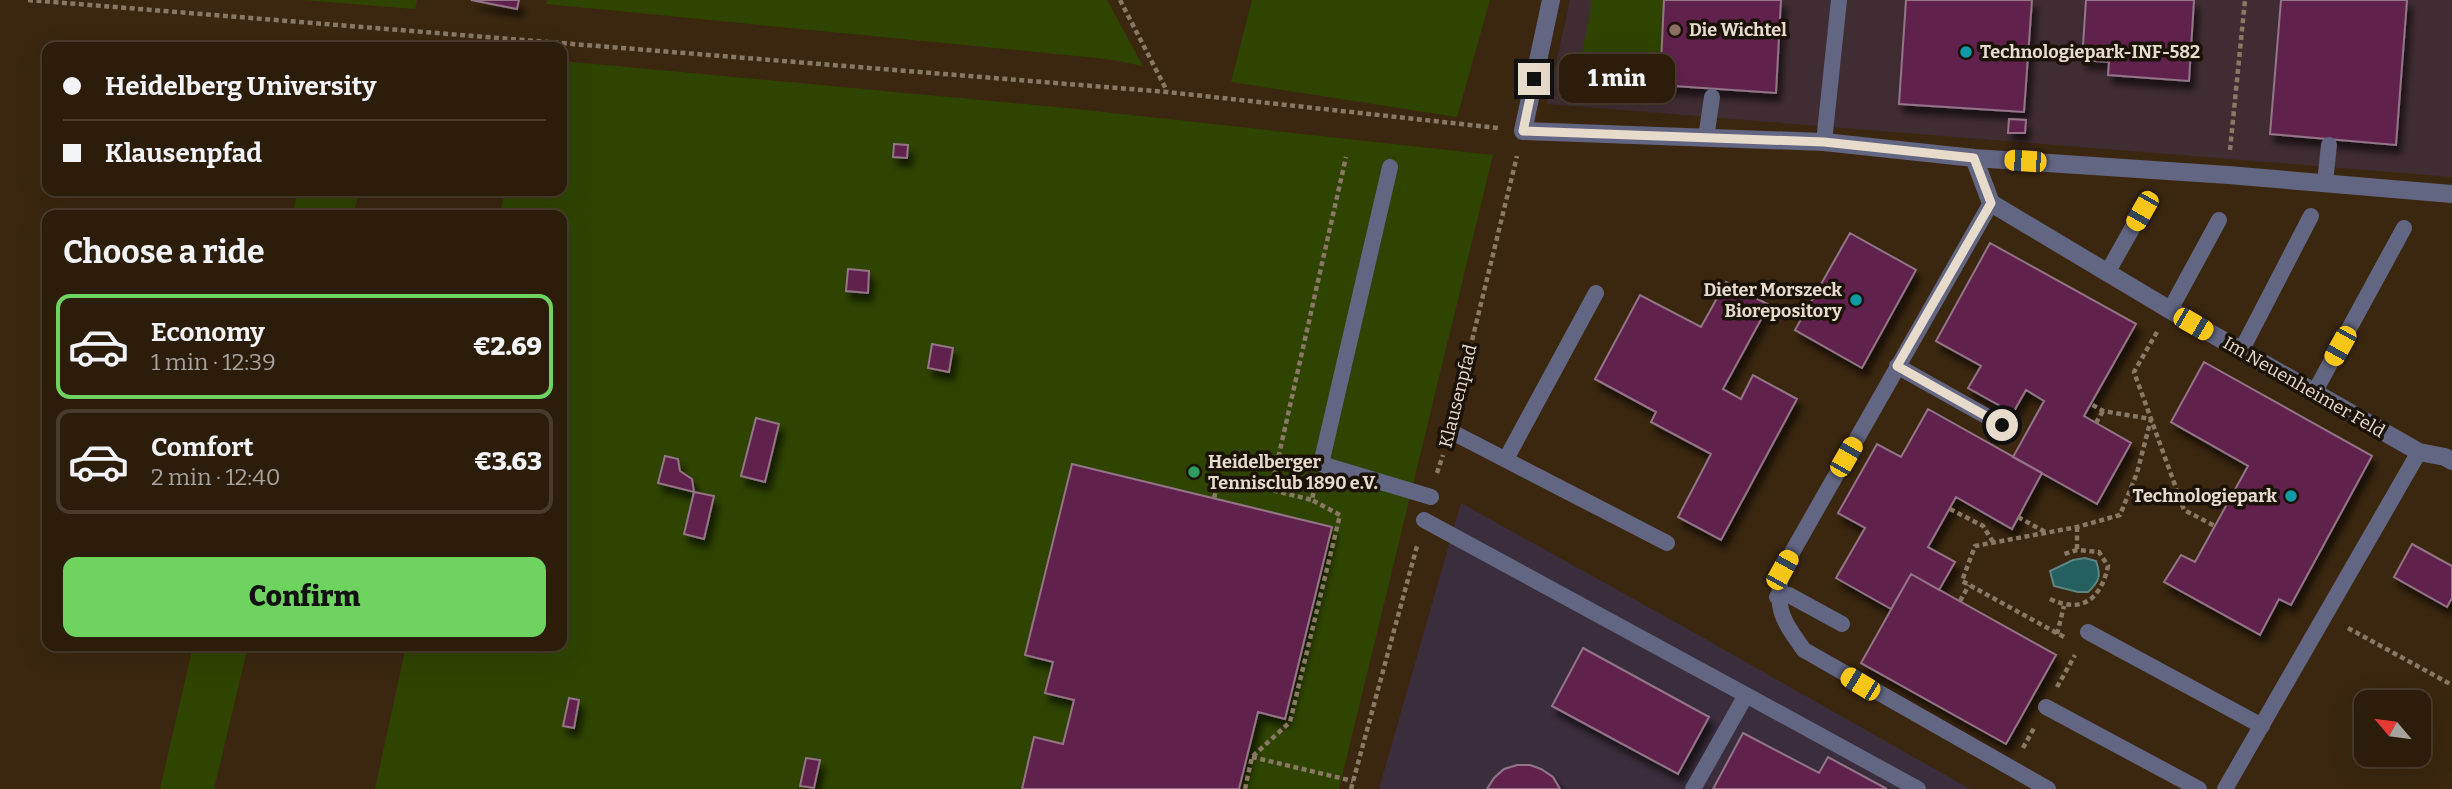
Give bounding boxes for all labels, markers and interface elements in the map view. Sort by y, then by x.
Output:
place label: Die Wichtel [1689,19,1787,41]
marker: Die Wichtel [1667,22,1683,38]
place label: Technologiepark-INF-582 [1980,41,2200,63]
marker: Technologiepark-INF-582 [1958,44,1974,60]
callout: 1 min [1558,55,1674,104]
route end [1518,63,1550,95]
text: 1 min [1588,64,1646,92]
text: Heidelberg University [105,71,376,102]
text: Klausenpfad [105,138,262,169]
car [2004,149,2047,173]
car [2123,188,2162,234]
text: Choose a ride [63,233,264,271]
place label: Dieter Morszeck Biorepository [1704,279,1843,322]
marker: Dieter Morszeck Biorepository [1848,292,1864,308]
car [2170,304,2217,344]
icon: car [67,315,130,378]
text: Economy [151,317,265,348]
car [2321,323,2360,369]
text: €2.69 [473,331,542,362]
street label: Im Neuenheimer Feld [2219,332,2389,443]
street label: Klausenpfad [1435,342,1482,450]
text: 1 min · 12:39 [151,348,276,376]
route start [1986,409,2018,441]
icon: car [67,430,130,493]
text: Comfort [151,432,254,463]
car [1827,434,1866,480]
text: €3.63 [474,446,542,477]
place label: Heidelberger Tennisclub 1890 e.V. [1208,451,1378,494]
text: 2 min · 12:40 [151,463,280,491]
marker: Heidelberger Tennisclub 1890 e.V. [1186,464,1202,480]
place label: Technologiepark [2133,485,2277,507]
marker: Technologiepark [2283,488,2299,504]
car [1763,547,1802,593]
button: Confirm [63,557,546,637]
car [1837,664,1884,704]
north arrow [2354,690,2431,766]
map controls [2354,690,2431,767]

